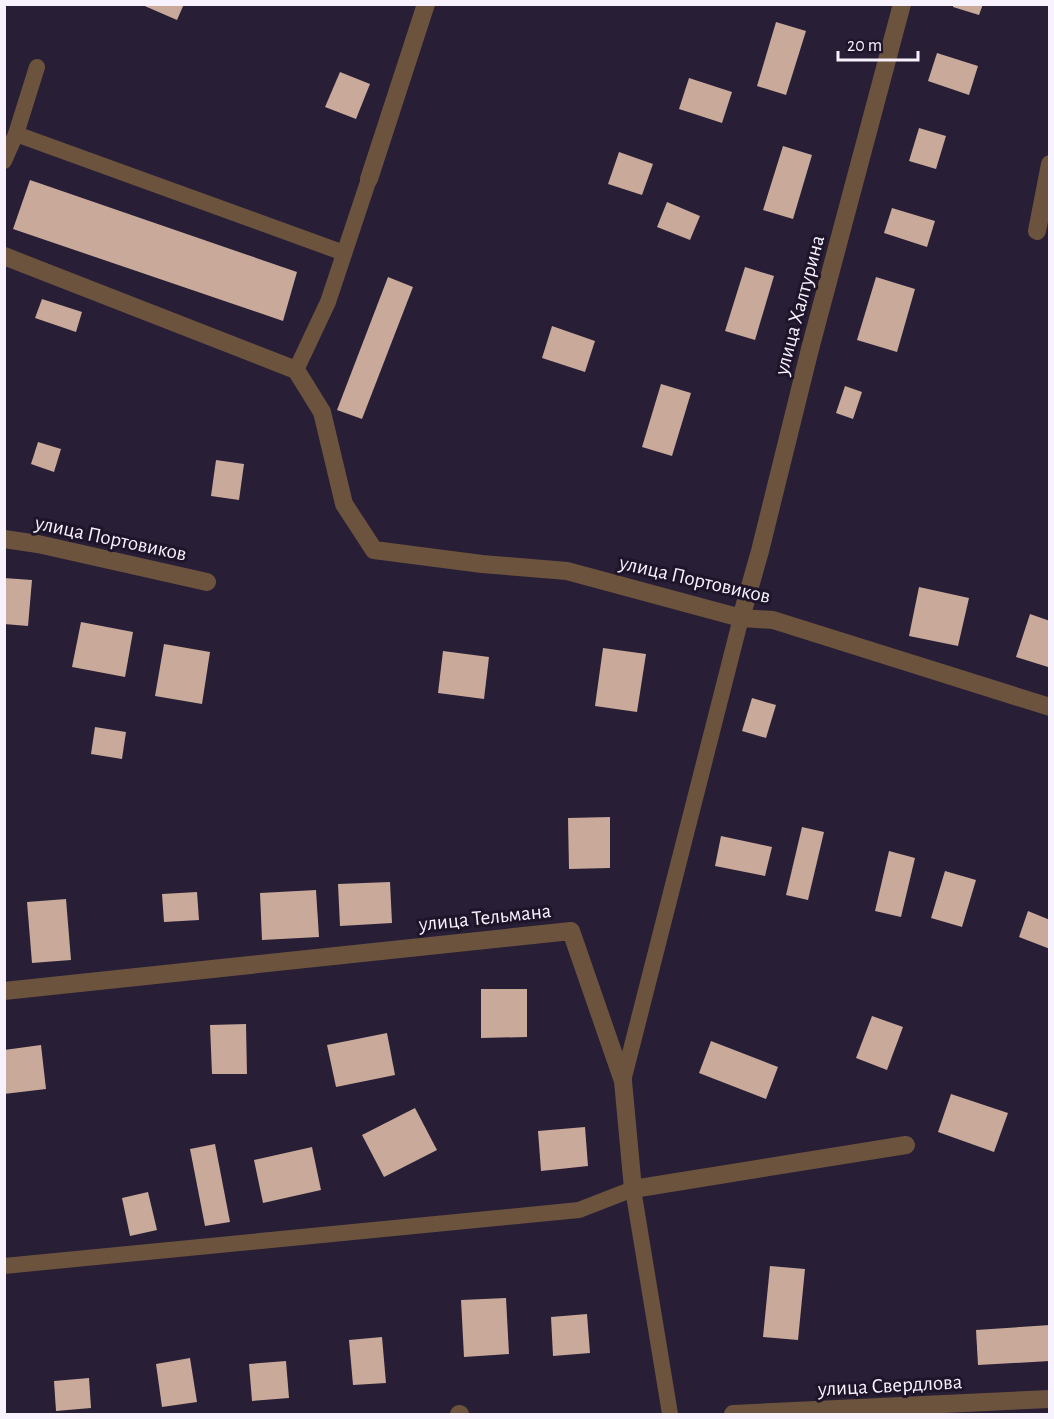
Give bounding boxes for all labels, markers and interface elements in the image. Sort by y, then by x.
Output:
scale bar [838,24,918,62]
text: 20 m [847,37,882,55]
street label: улица Халтурина [770,233,828,378]
street label: улица Портовиков [32,512,189,565]
street label: улица Портовиков [616,552,772,607]
street label: улица Тельмана [417,900,553,935]
street label: улица Свердлова [816,1371,963,1400]

